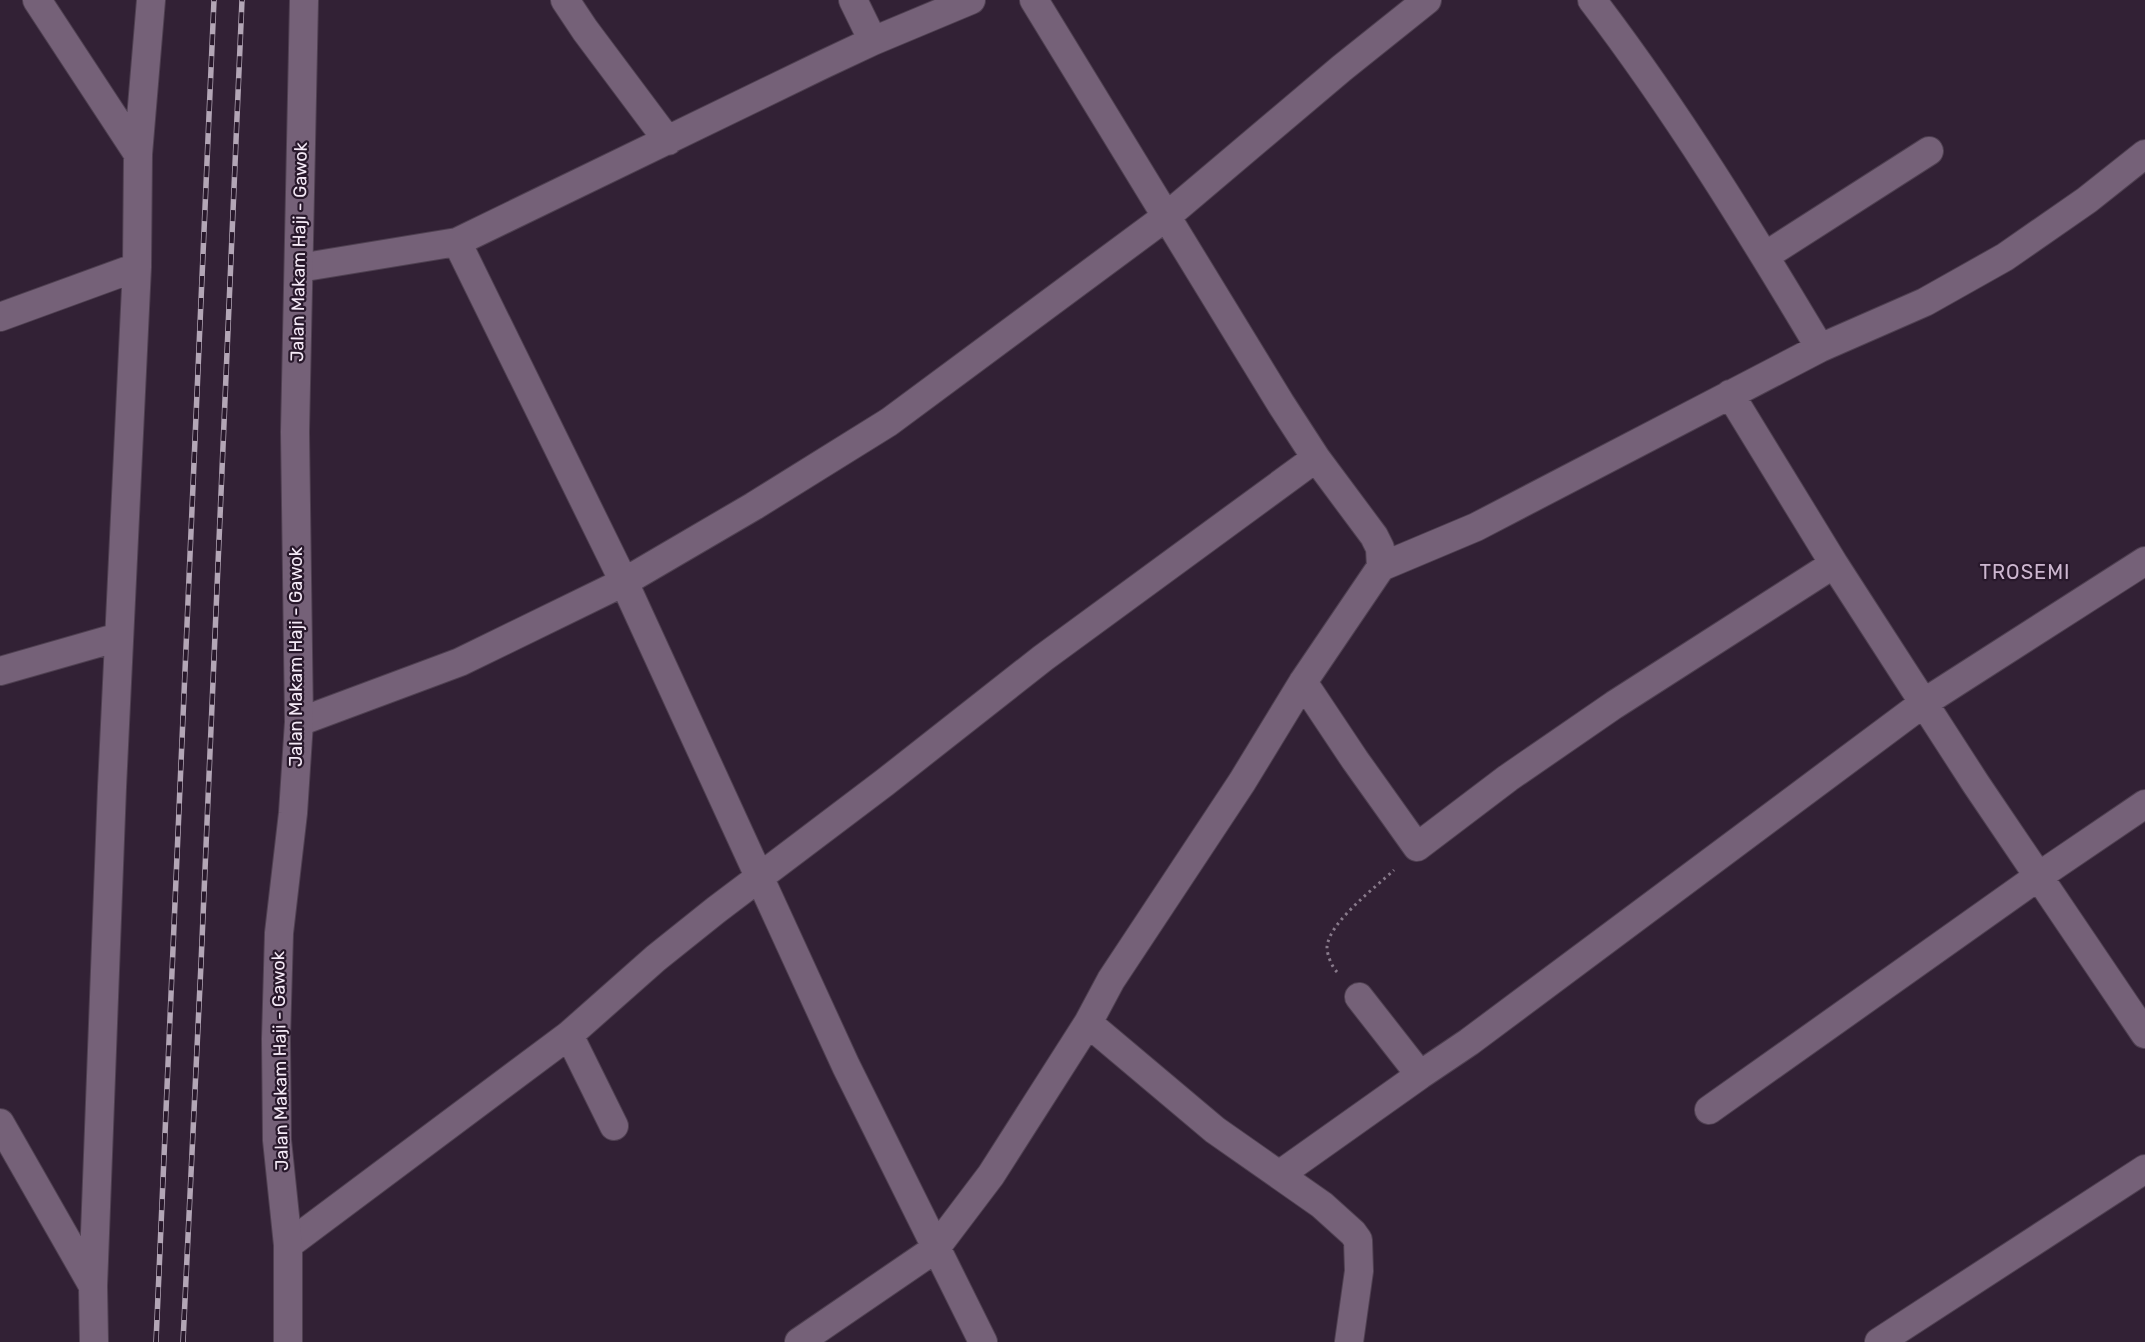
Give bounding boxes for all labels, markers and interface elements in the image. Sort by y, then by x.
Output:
street label: Jalan Makam Haji - Gawok [286,141,312,362]
street label: Jalan Makam Haji - Gawok [285,546,307,767]
district label: TROSEMI [1979,560,2071,584]
street label: Jalan Makam Haji - Gawok [267,950,293,1171]

